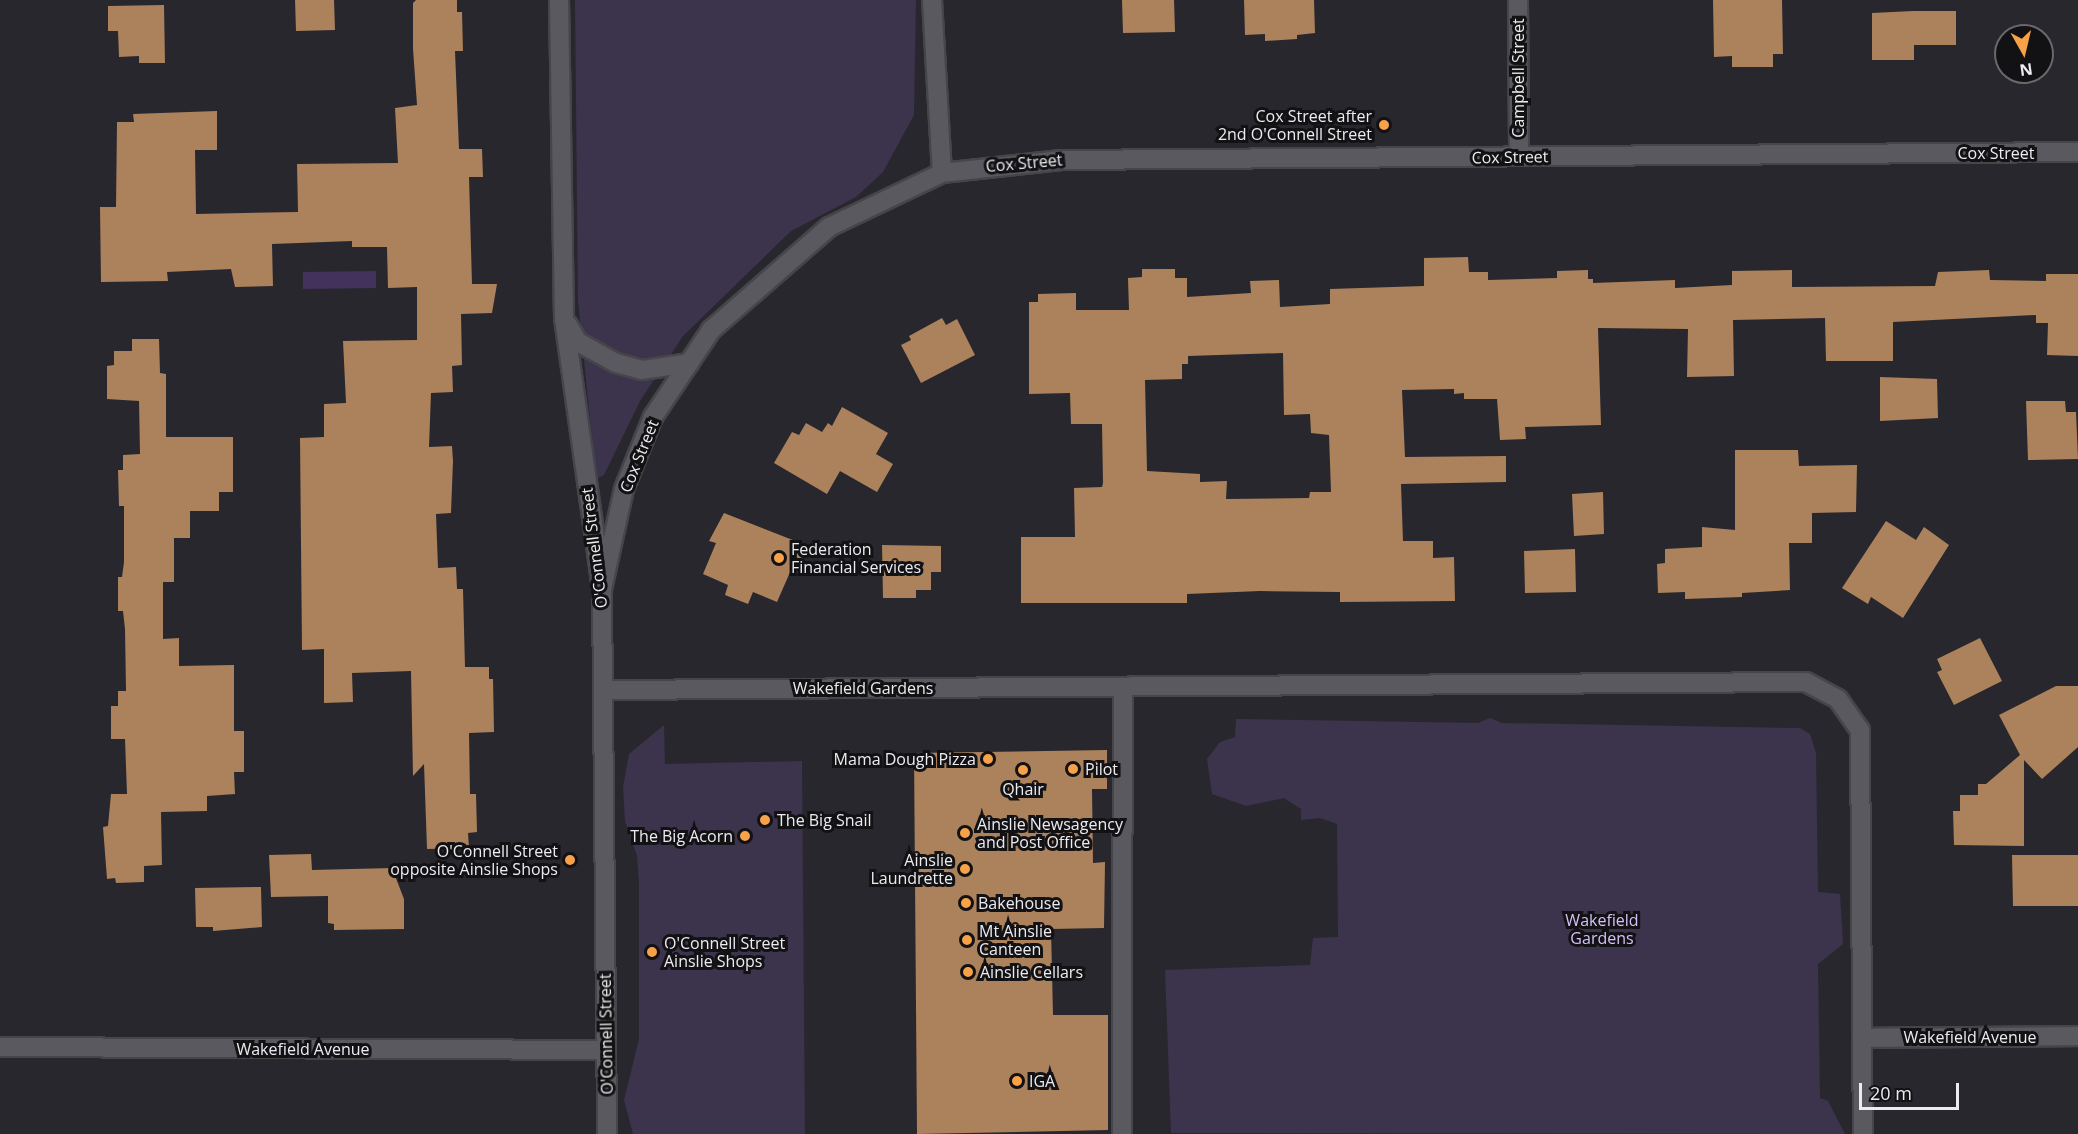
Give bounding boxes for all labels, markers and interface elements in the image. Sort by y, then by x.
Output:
street label: Campbell Street [1508,18,1528,138]
north arrow [1994,24,2054,84]
text: N [2018,58,2034,82]
place label: Cox Street after 2nd O'Connell Street [1218,106,1372,144]
marker: Cox Street after 2nd O'Connell Street [1377,118,1391,132]
street label: Cox Street [1958,143,2034,163]
street label: Cox Street [1471,147,1549,167]
street label: Cox Street [985,150,1063,176]
street label: Cox Street [616,417,662,495]
street label: O'Connell Street [577,487,611,609]
place label: Federation Financial Services [791,539,921,577]
marker: Federation Financial Services [772,551,786,565]
street label: Wakefield Gardens [793,678,933,698]
place label: Mama Dough Pizza [834,749,976,769]
marker: Mama Dough Pizza [981,752,995,766]
place label: Pilot [1085,759,1118,779]
marker: Pilot [1066,762,1080,776]
marker: Qhair [1016,763,1030,777]
place label: Qhair [1002,779,1044,799]
place label: The Big Snail [777,810,872,830]
marker: The Big Snail [758,813,772,827]
place label: Ainslie Newsagency and Post Office [977,814,1123,852]
place label: The Big Acorn [630,826,733,846]
marker: Ainslie Newsagency and Post Office [958,826,972,840]
marker: The Big Acorn [738,829,752,843]
place label: O'Connell Street opposite Ainslie Shops [390,841,558,879]
place label: Ainslie Laundrette [870,850,953,888]
marker: O'Connell Street opposite Ainslie Shops [563,853,577,867]
marker: Ainslie Laundrette [958,862,972,876]
place label: Bakehouse [978,893,1060,913]
marker: Bakehouse [959,896,973,910]
park label: Wakefield Gardens [1565,910,1639,948]
place label: Mt Ainslie Canteen [979,921,1052,959]
place label: O'Connell Street Ainslie Shops [664,933,785,971]
marker: Mt Ainslie Canteen [960,933,974,947]
marker: O'Connell Street Ainslie Shops [645,945,659,959]
place label: Ainslie Cellars [980,962,1083,982]
marker: Ainslie Cellars [961,965,975,979]
street label: O'Connell Street [595,973,617,1095]
street label: Wakefield Avenue [1903,1027,2037,1047]
street label: Wakefield Avenue [236,1039,370,1059]
place label: IGA [1029,1071,1055,1091]
scale bar [1862,1071,1962,1109]
marker: IGA [1010,1074,1024,1088]
text: 20 m [1870,1081,1912,1105]

